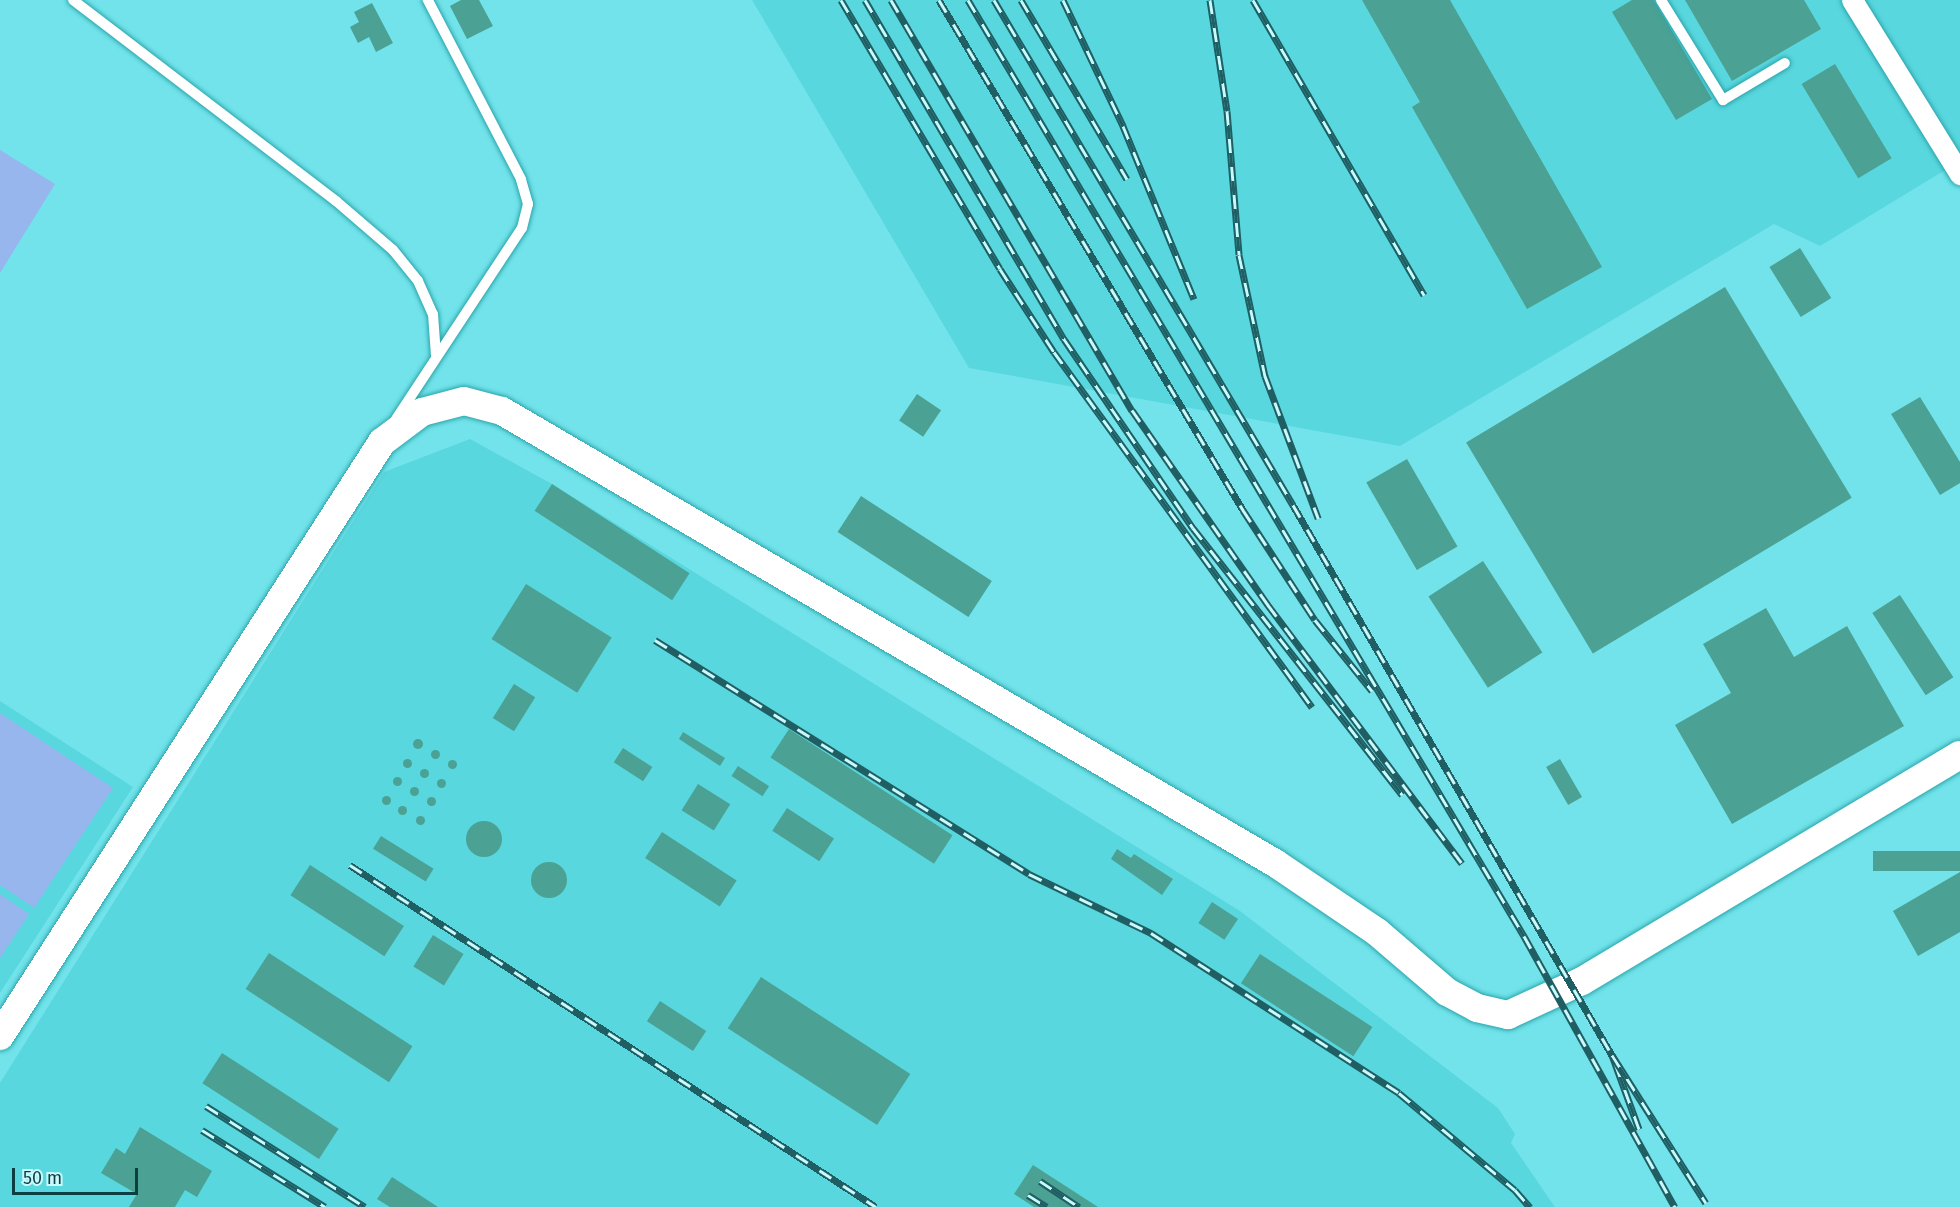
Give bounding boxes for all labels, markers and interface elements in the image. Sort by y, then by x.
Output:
scale bar [15,1156,141,1194]
text: 50 m [23,1167,62,1189]

